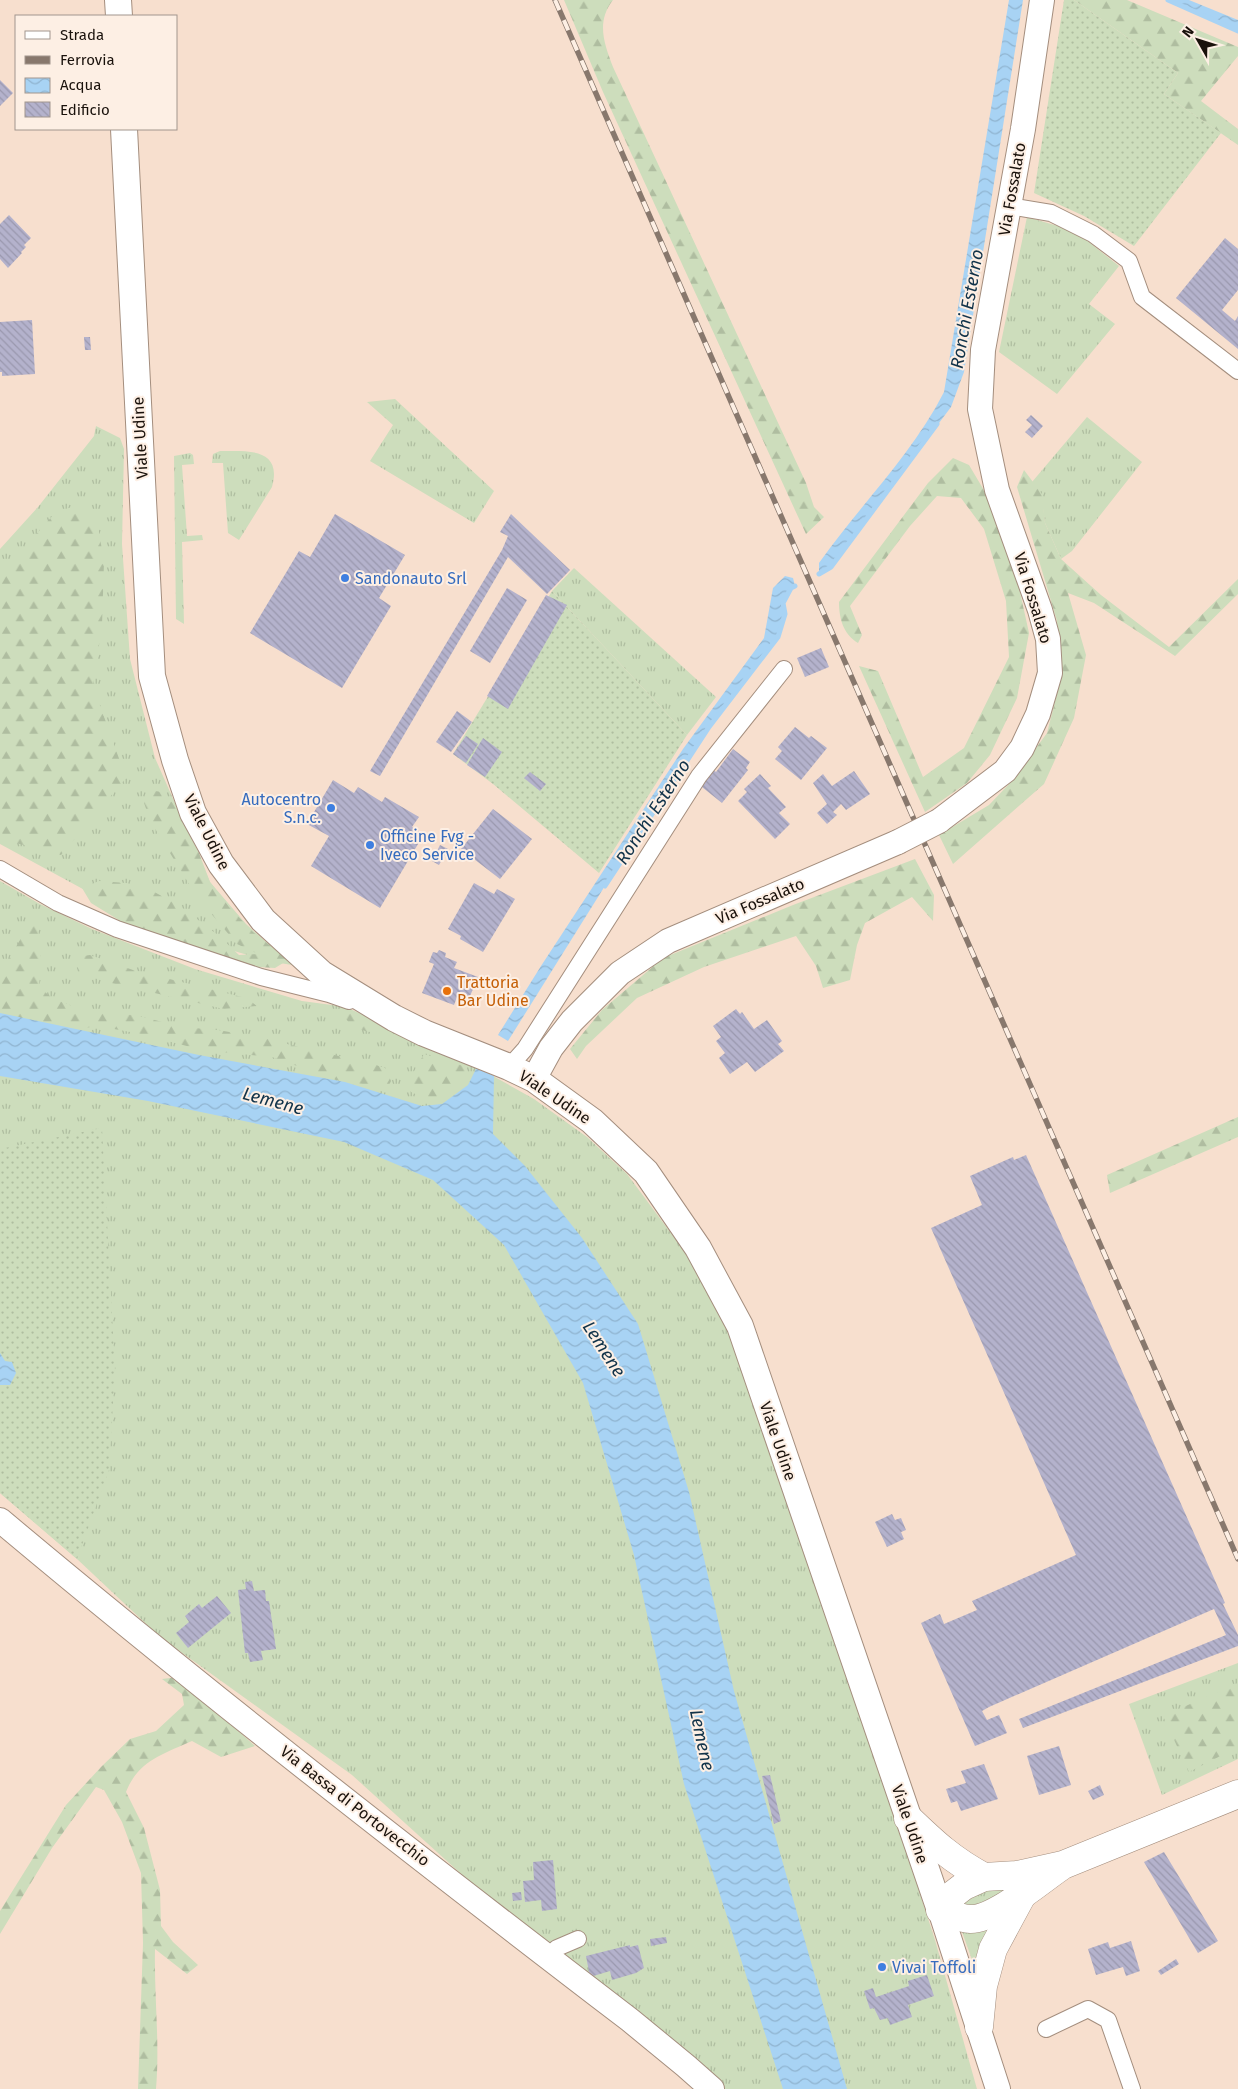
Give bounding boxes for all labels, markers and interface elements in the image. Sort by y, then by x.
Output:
legend [15,15,178,130]
north arrow [1173,15,1223,65]
text: N [1179,23,1198,41]
text: Strada [60,26,104,44]
text: Ferrovia [60,51,115,69]
text: Acqua [60,76,101,94]
text: Edificio [60,101,110,119]
street label: Via Fossalato [994,141,1030,237]
water label: Ronchi Esterno [946,248,988,370]
street label: Viale Udine [128,396,152,480]
street label: Via Fossalato [1010,550,1056,646]
place label: Sandonauto Srl [355,569,467,588]
marker: Sandonauto Srl [339,572,351,584]
water label: Ronchi Esterno [611,755,695,869]
place label: Autocentro S.n.c. [241,790,321,827]
street label: Viale Udine [180,791,234,873]
marker: Autocentro S.n.c. [325,802,337,814]
place label: Officine Fvg - Iveco Service [380,827,474,864]
marker: Officine Fvg - Iveco Service [364,839,376,851]
street label: Via Fossalato [713,874,807,928]
place label: Trattoria Bar Udine [457,973,529,1010]
marker: Trattoria Bar Udine [441,985,453,997]
street label: Viale Udine [516,1066,594,1128]
water label: Lemene [240,1082,306,1120]
water label: Lemene [578,1317,630,1381]
street label: Viale Udine [756,1399,800,1483]
water label: Lemene [685,1707,719,1773]
street label: Via Bassa di Portovecchio [276,1742,434,1870]
street label: Viale Udine [888,1782,932,1866]
place label: Vivai Toffoli [892,1958,976,1977]
marker: Vivai Toffoli [876,1961,888,1973]

